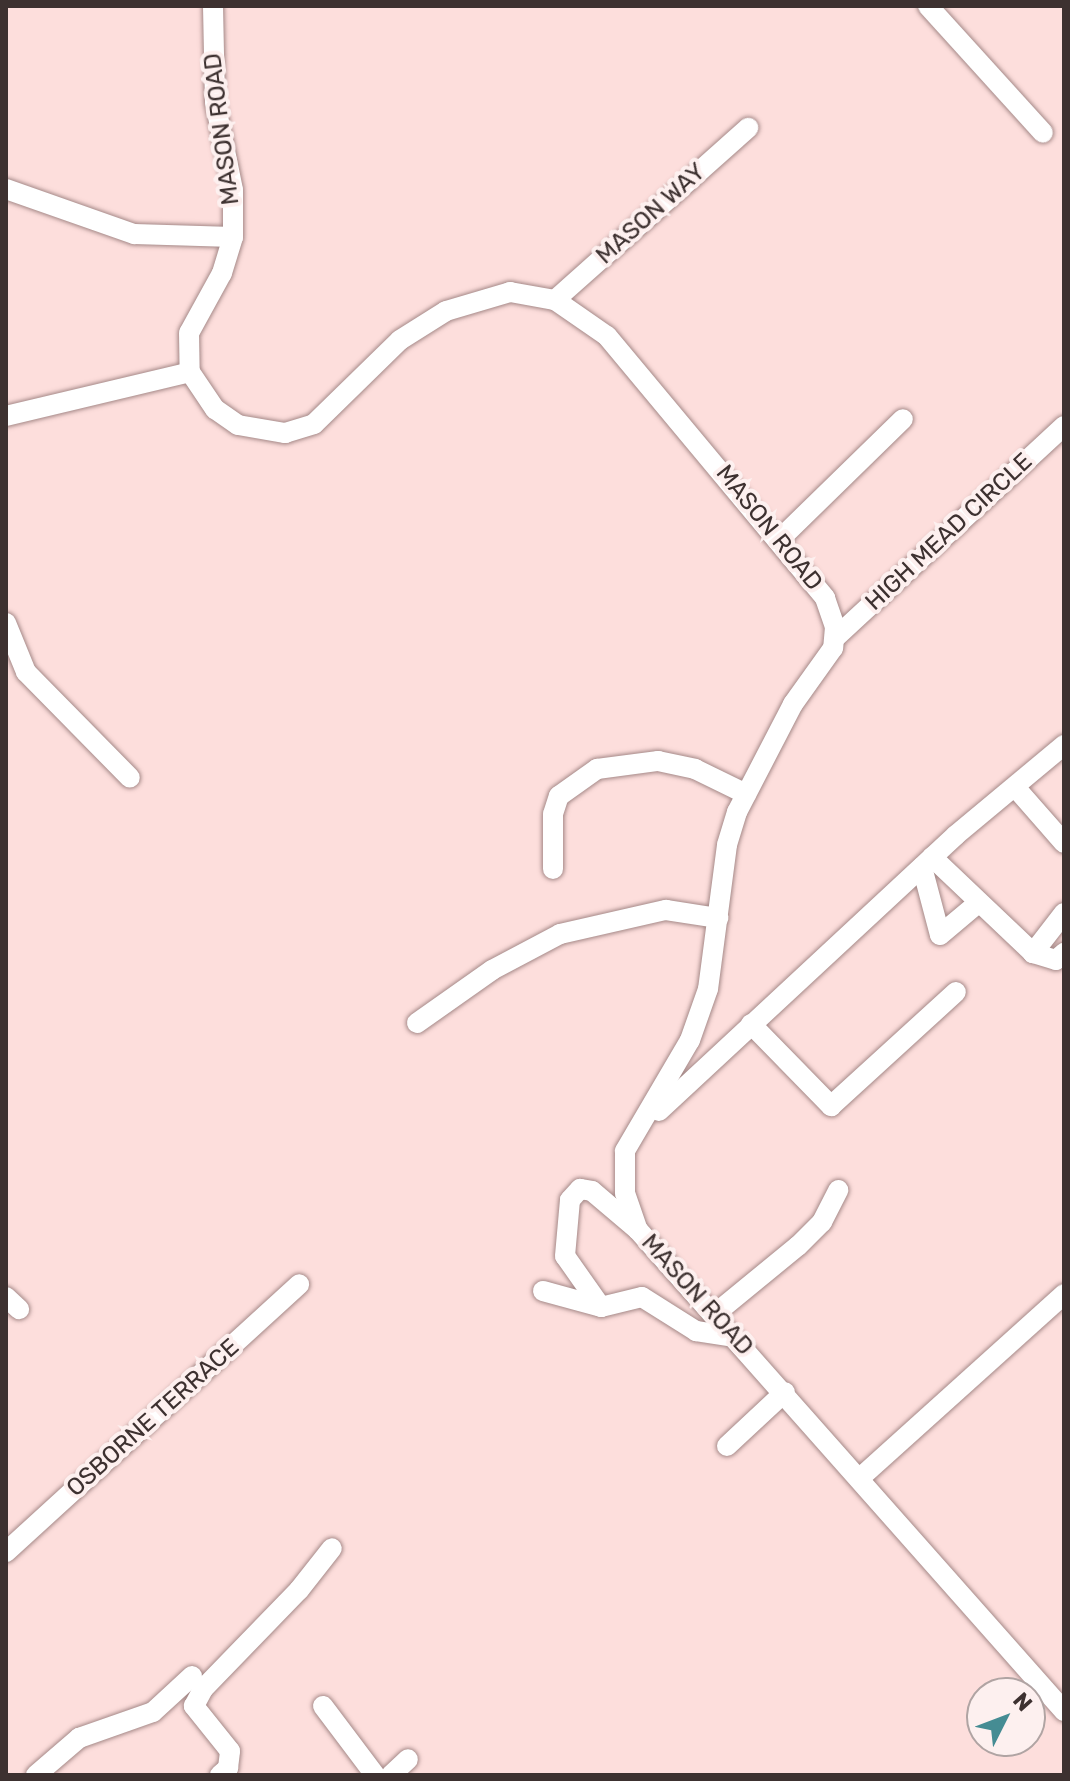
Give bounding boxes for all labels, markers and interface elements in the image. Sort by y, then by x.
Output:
street label: MASON ROAD [198,51,246,207]
street label: MASON WAY [590,157,712,271]
street label: HIGH MEAD CIRCLE [860,447,1038,617]
street label: MASON ROAD [710,460,828,596]
street label: MASON ROAD [635,1229,759,1361]
street label: OSBORNE TERRACE [61,1333,245,1503]
north arrow [966,1677,1046,1757]
text: N [1007,1687,1038,1717]

